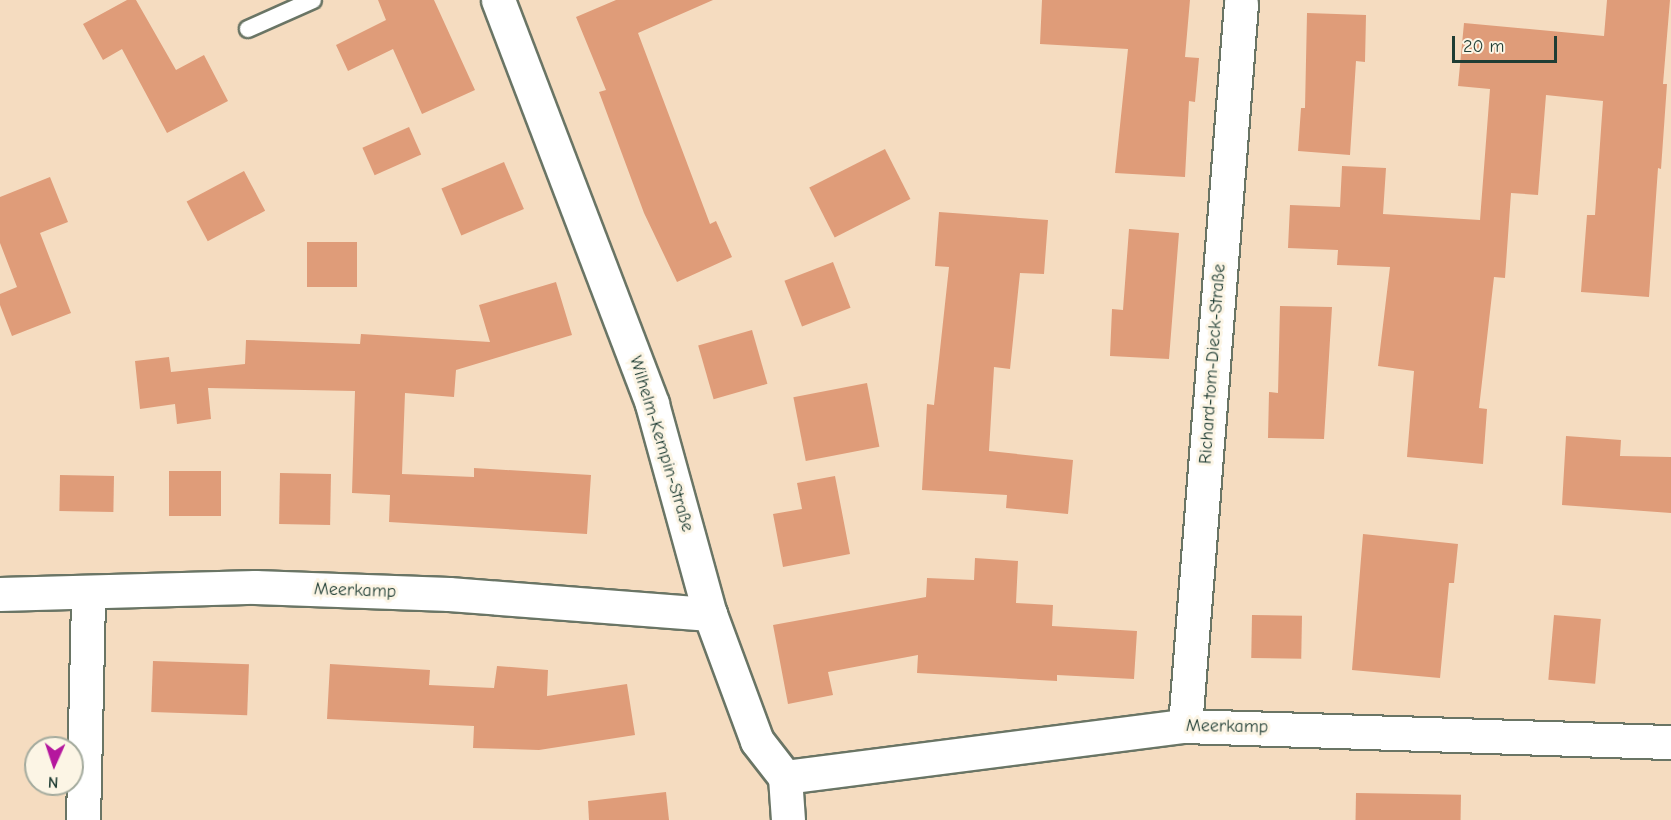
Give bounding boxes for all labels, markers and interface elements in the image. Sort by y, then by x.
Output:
scale bar [1455,24,1560,62]
text: 20 m [1463,36,1504,57]
street label: Richard-tom-Dieck-Straße [1195,263,1231,465]
street label: Wilhelm-Kempin-Straße [624,353,698,535]
street label: Meerkamp [313,579,397,603]
street label: Meerkamp [1186,715,1268,739]
north arrow [24,736,84,796]
text: N [47,773,59,791]

